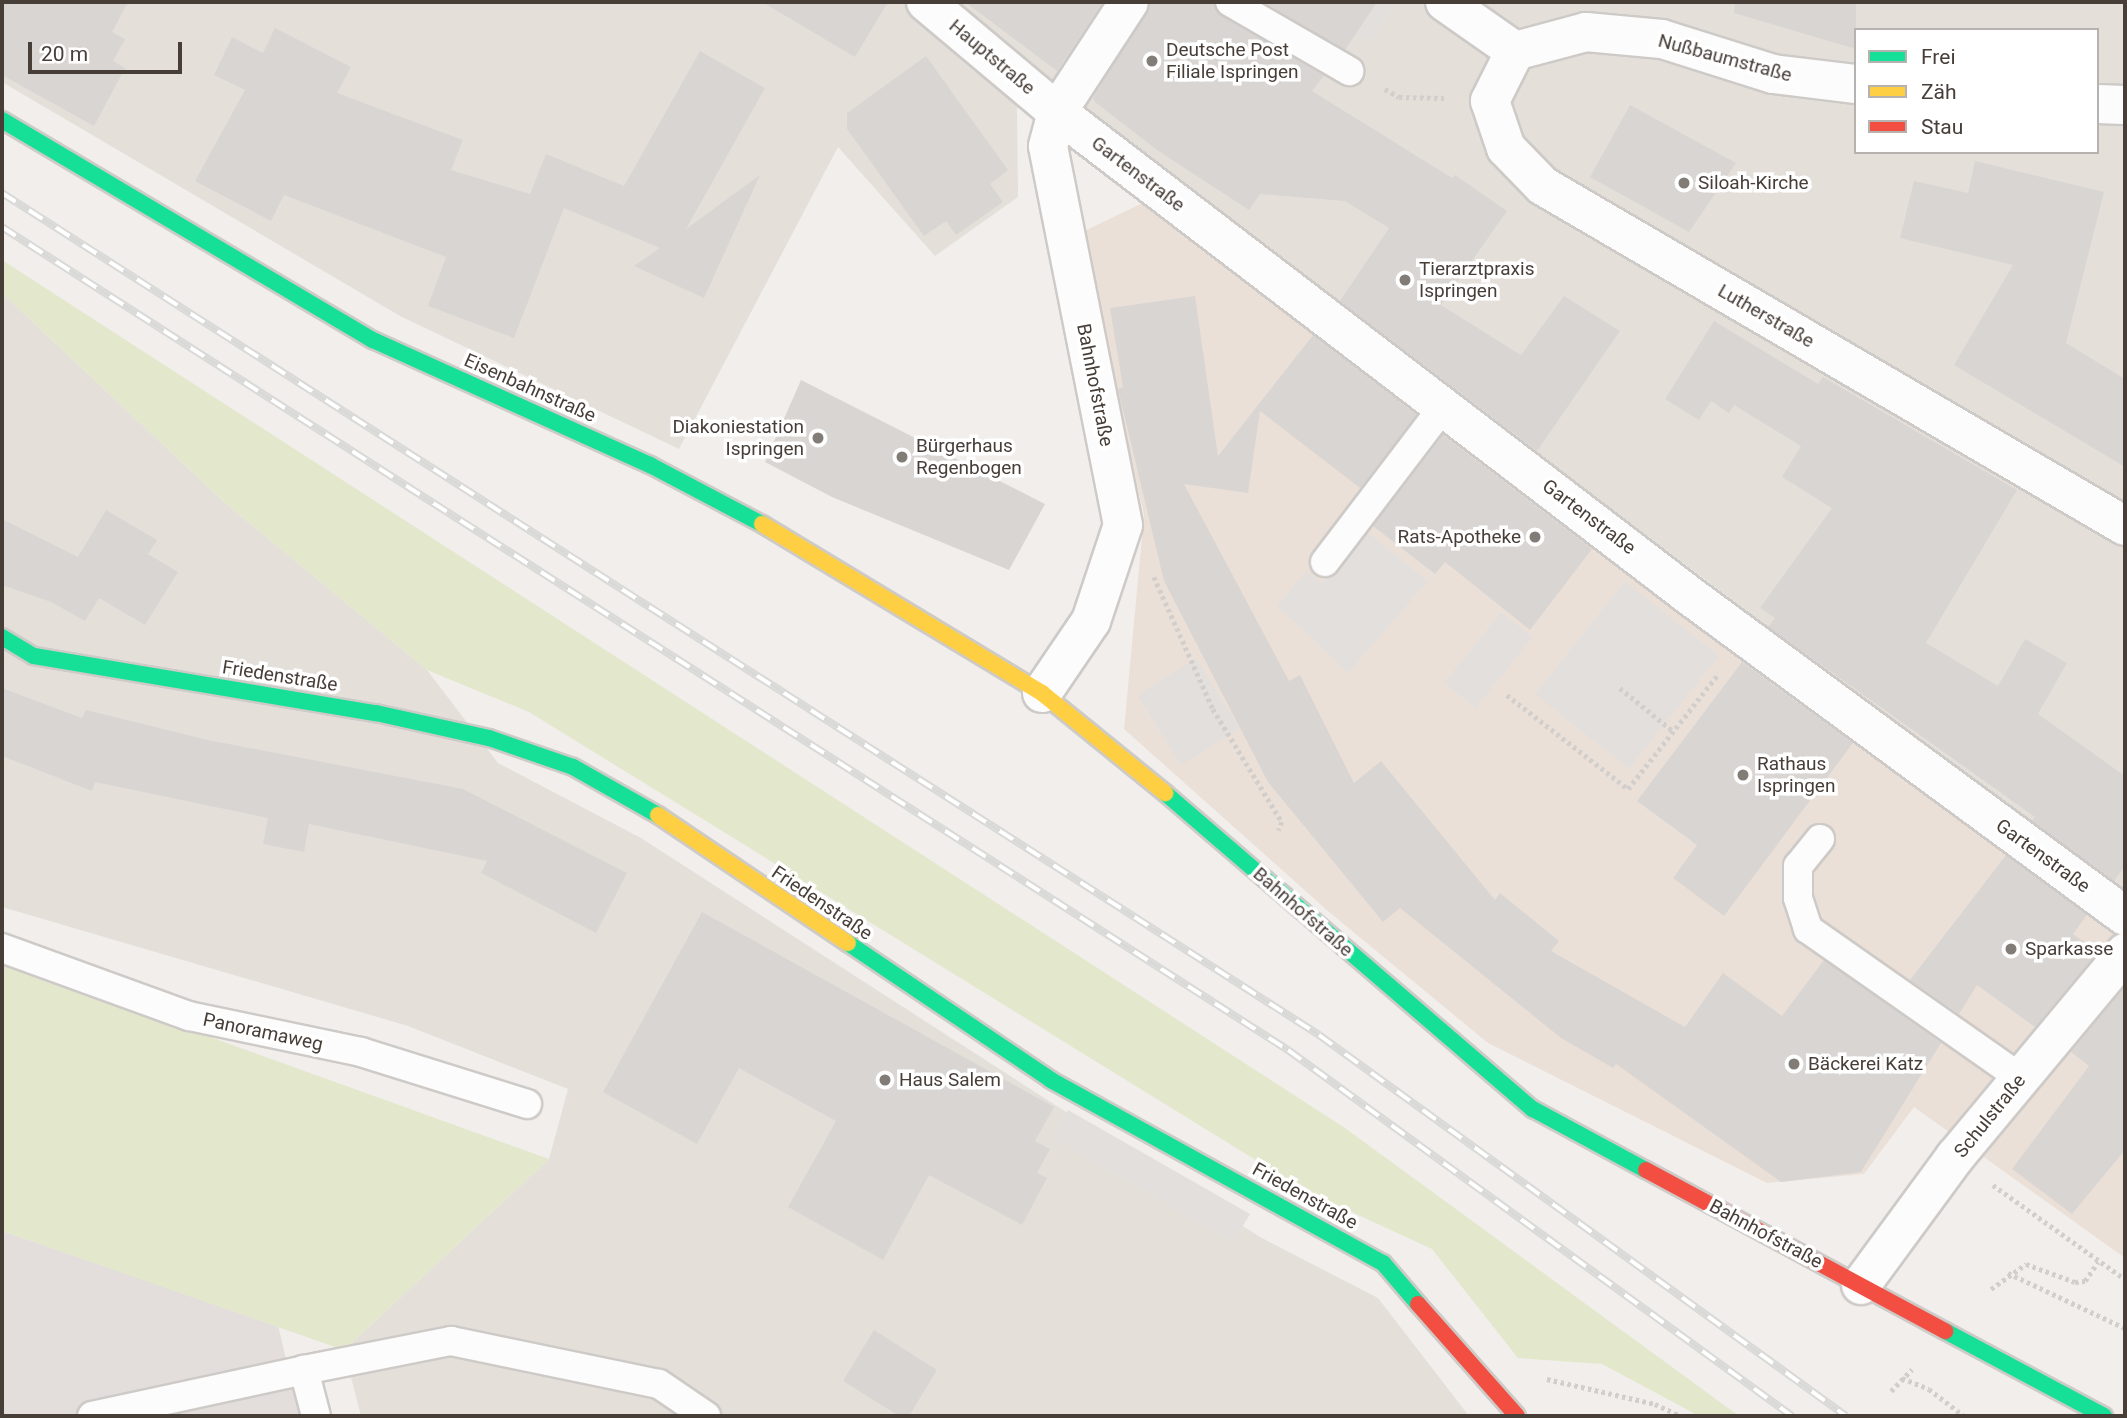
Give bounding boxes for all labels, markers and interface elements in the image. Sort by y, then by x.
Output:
street label: Hauptstraße [944,15,1040,99]
scale bar [32,28,186,72]
legend [1854,28,2099,154]
street label: Nußbaumstraße [1656,29,1794,87]
place label: Deutsche Post Filiale Ispringen [1166,39,1299,83]
text: 20 m [41,42,88,66]
text: Frei [1921,45,1956,69]
marker: Deutsche Post Filiale Ispringen [1144,53,1160,69]
text: Zäh [1921,80,1957,104]
text: Stau [1921,115,1963,139]
street label: Gartenstraße [1087,132,1189,216]
place label: Siloah-Kirche [1698,172,1809,194]
marker: Siloah-Kirche [1676,175,1692,191]
place label: Tierarztpraxis Ispringen [1419,258,1534,302]
marker: Tierarztpraxis Ispringen [1397,272,1413,288]
street label: Lutherstraße [1714,279,1818,353]
street label: Bahnhofstraße [1072,322,1118,448]
street label: Eisenbahnstraße [461,349,599,427]
place label: Diakoniestation Ispringen [672,416,804,460]
marker: Diakoniestation Ispringen [810,430,826,446]
place label: Bürgerhaus Regenbogen [916,435,1022,479]
marker: Bürgerhaus Regenbogen [894,449,910,465]
street label: Gartenstraße [1538,475,1640,559]
place label: Rats-Apotheke [1398,526,1521,548]
marker: Rats-Apotheke [1527,529,1543,545]
street label: Friedenstraße [221,656,339,696]
place label: Rathaus Ispringen [1757,753,1835,797]
marker: Rathaus Ispringen [1735,767,1751,783]
street label: Gartenstraße [1991,814,2095,898]
street label: Friedenstraße [767,861,877,945]
street label: Bahnhofstraße [1248,862,1358,962]
place label: Sparkasse [2025,938,2113,960]
marker: Sparkasse [2003,941,2019,957]
street label: Panoramaweg [201,1008,325,1056]
place label: Bäckerei Katz [1808,1053,1923,1075]
marker: Bäckerei Katz [1786,1056,1802,1072]
place label: Haus Salem [899,1069,1001,1091]
street label: Schulstraße [1949,1070,2031,1162]
marker: Haus Salem [877,1072,893,1088]
street label: Friedenstraße [1249,1158,1361,1234]
street label: Bahnhofstraße [1706,1195,1826,1273]

